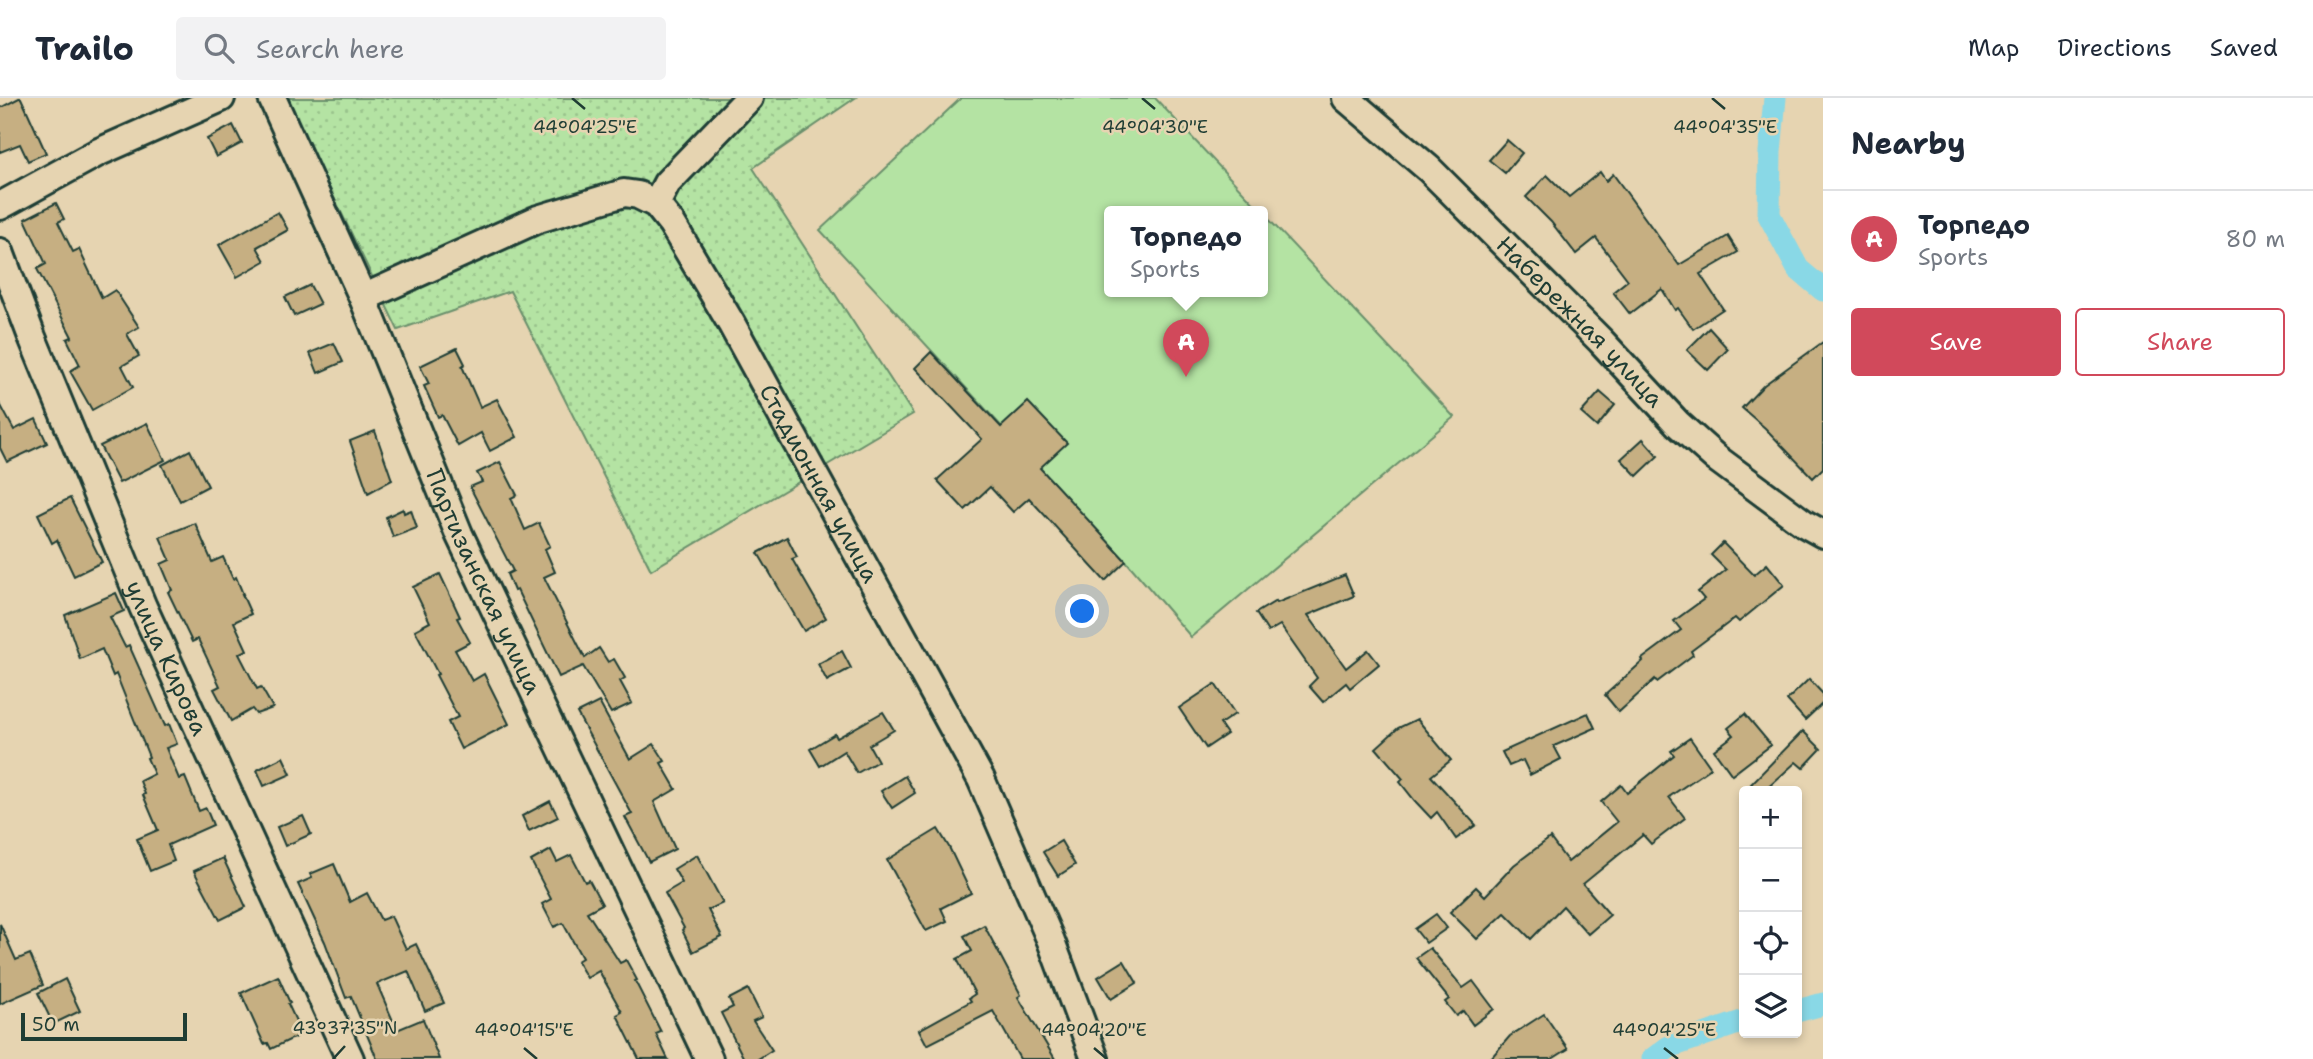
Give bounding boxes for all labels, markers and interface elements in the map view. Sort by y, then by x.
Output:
search box [176,17,666,80]
text: Trailo [35,26,134,71]
icon: search [200,29,238,67]
text: Search here [256,31,405,66]
text: Map [1968,32,2019,64]
text: Directions [2057,32,2172,64]
text: Saved [2210,32,2278,64]
text: 44°04'25"E [533,115,637,139]
text: 44°04'30"E [1102,115,1208,139]
text: 44°04'35"E [1673,115,1777,139]
text: Nearby [1851,123,1966,164]
popup [1104,206,1268,297]
text: Торпедо [1918,207,2030,242]
text: Торпедо [1130,219,1242,254]
text: A [1865,224,1883,254]
text: 80 m [2226,224,2285,254]
street label: Набережная улица [1489,229,1671,415]
text: Sports [1918,242,1989,272]
text: Sports [1130,254,1200,284]
button: Save [1851,308,2061,376]
button: Share [2075,308,2285,376]
pin: A [1163,319,1209,377]
street label: Стадионная улица [752,378,886,589]
street label: Партизанская улица [418,464,549,700]
street label: улица Кирова [118,576,216,741]
your location [1065,594,1099,628]
map controls [1739,786,1802,1038]
button: + [1739,786,1802,849]
button: − [1739,849,1802,912]
button: locate [1739,912,1802,975]
button: layers [1739,975,1802,1038]
scale bar [21,1010,187,1042]
text: 50 m [32,1012,80,1037]
text: 43°37'35"N [293,1016,397,1040]
text: 44°04'15"E [474,1018,574,1042]
text: 44°04'20"E [1041,1018,1147,1042]
text: 44°04'25"E [1612,1018,1716,1042]

